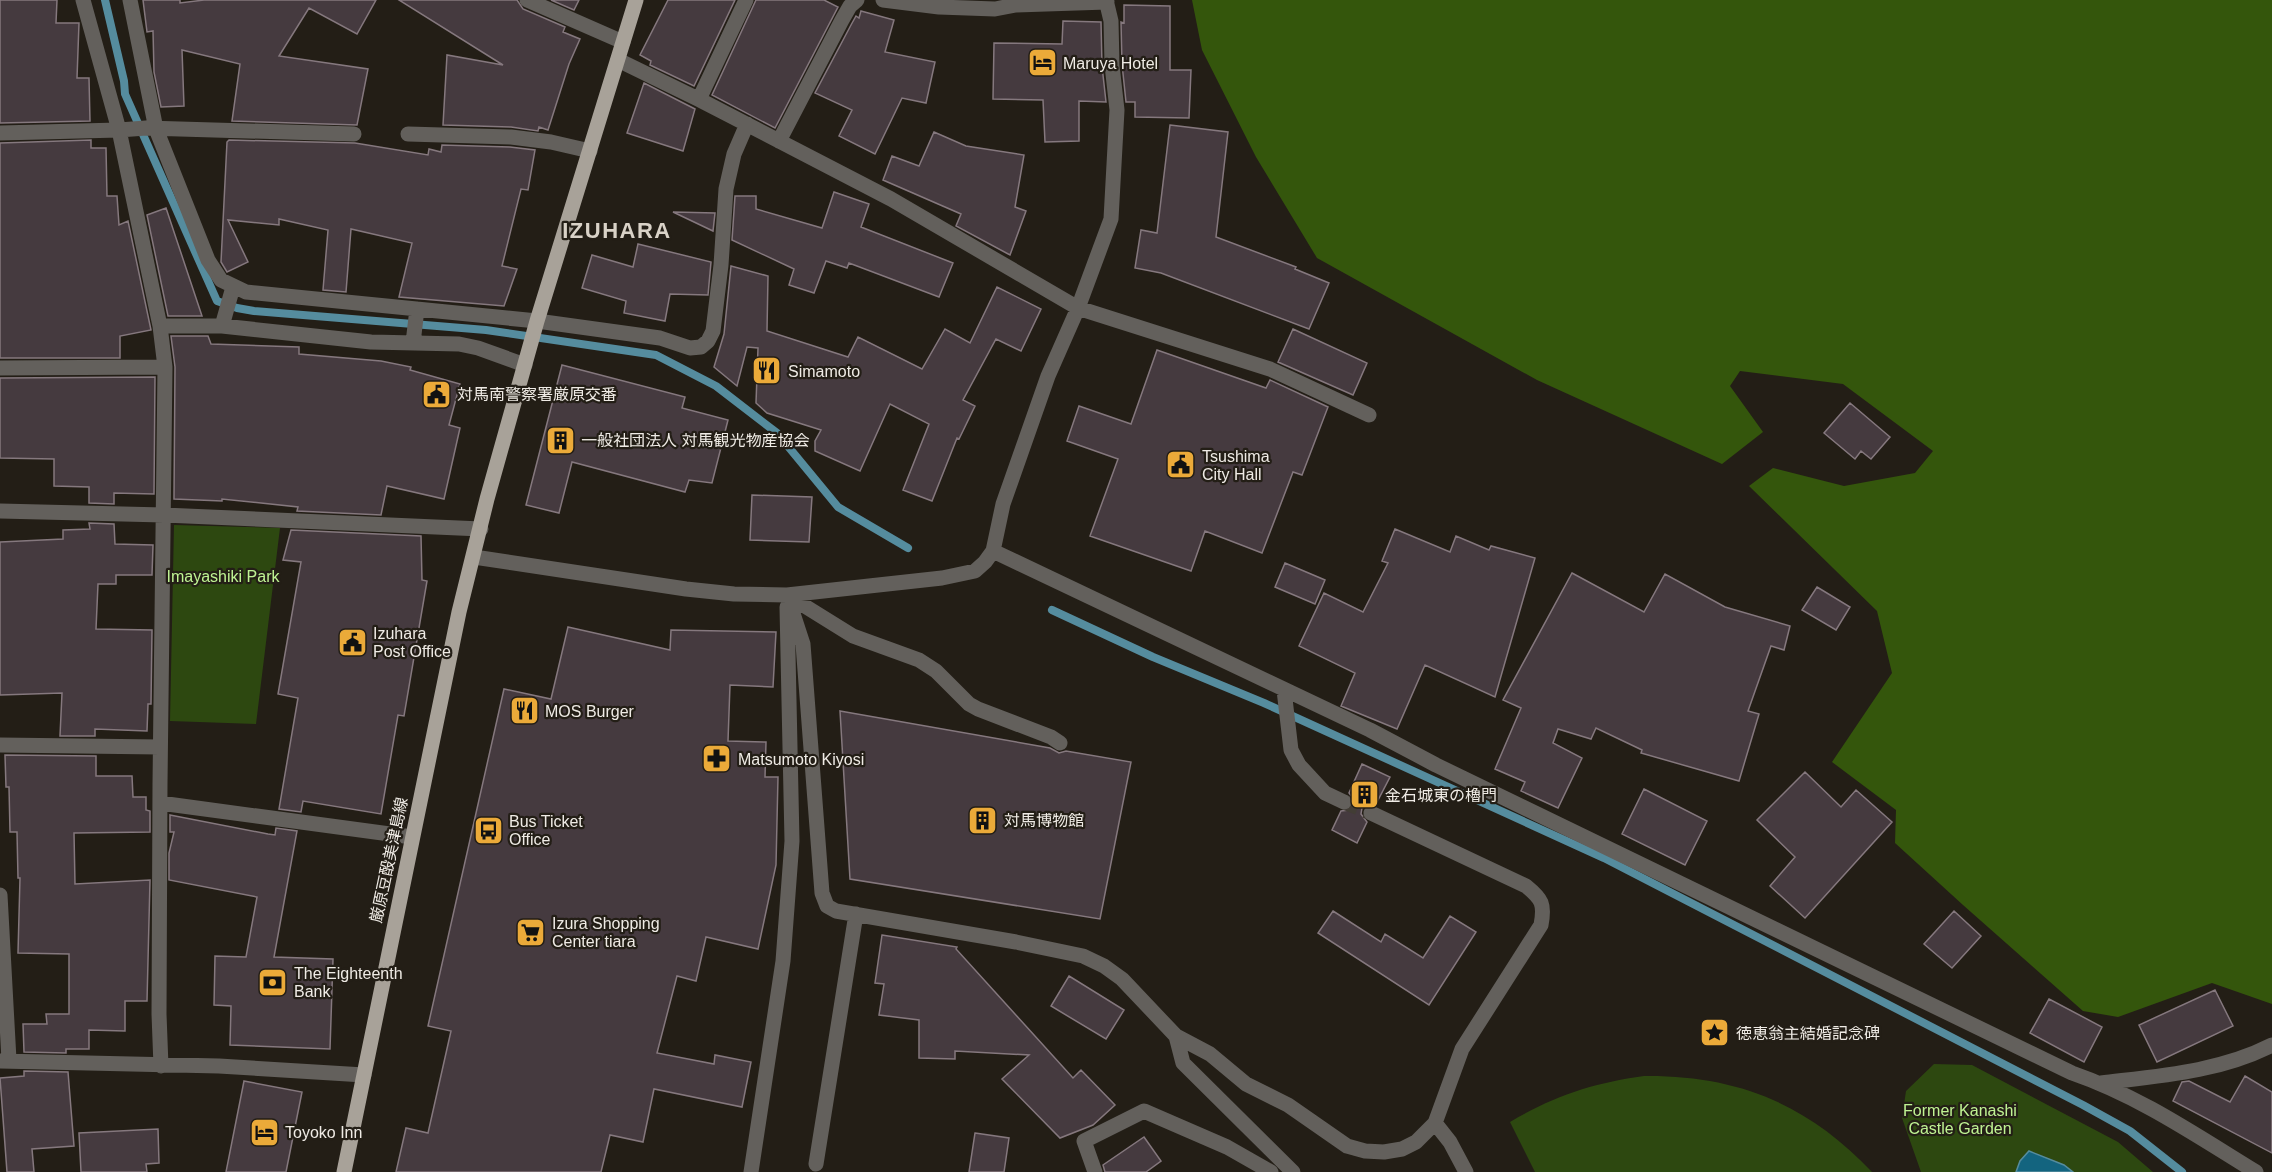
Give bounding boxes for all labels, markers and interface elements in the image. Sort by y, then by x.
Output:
hotel icon: Maruya Hotel [1026,47,1058,79]
place label: Maruya Hotel [1063,55,1158,72]
district label: IZUHARA [562,218,672,243]
restaurant icon: Simamoto [751,355,783,387]
place label: Simamoto [788,363,860,380]
public building icon: 対馬南警察署厳原交番 [420,378,452,410]
place label: 対馬南警察署厳原交番 [457,386,617,403]
building icon: 一般社団法人 対馬観光物産協会 [544,424,576,456]
place label: 一般社団法人 対馬観光物産協会 [581,432,809,449]
place label: Tsushima City Hall [1202,448,1270,483]
public building icon: Tsushima City Hall [1165,449,1197,481]
park label: Imayashiki Park [167,568,280,585]
place label: Izuhara Post Office [373,625,451,660]
public building icon: Izuhara Post Office [336,626,368,658]
restaurant icon: MOS Burger [508,695,540,727]
place label: MOS Burger [545,703,635,720]
pharmacy icon: Matsumoto Kiyosi [701,743,733,775]
place label: Matsumoto Kiyosi [738,751,864,768]
building icon: 金石城東の櫓門 [1348,779,1380,811]
place label: 金石城東の櫓門 [1385,787,1497,804]
street label: 厳原豆酘美津島線 [367,796,411,924]
building icon: 対馬博物館 [967,804,999,836]
place label: 対馬博物館 [1004,812,1084,829]
place label: Bus Ticket Office [509,813,583,848]
bus stop icon: Bus Ticket Office [472,814,504,846]
place label: Izura Shopping Center tiara [552,915,660,950]
supermarket icon: Izura Shopping Center tiara [515,916,547,948]
place label: The Eighteenth Bank [294,965,403,1000]
bank icon: The Eighteenth Bank [257,966,289,998]
place icon: 徳恵翁主結婚記念碑 [1699,1017,1731,1049]
place label: 徳恵翁主結婚記念碑 [1736,1025,1880,1042]
park label: Former Kanashi Castle Garden [1903,1102,2017,1137]
hotel icon: Toyoko Inn [248,1116,280,1148]
place label: Toyoko Inn [285,1124,362,1141]

